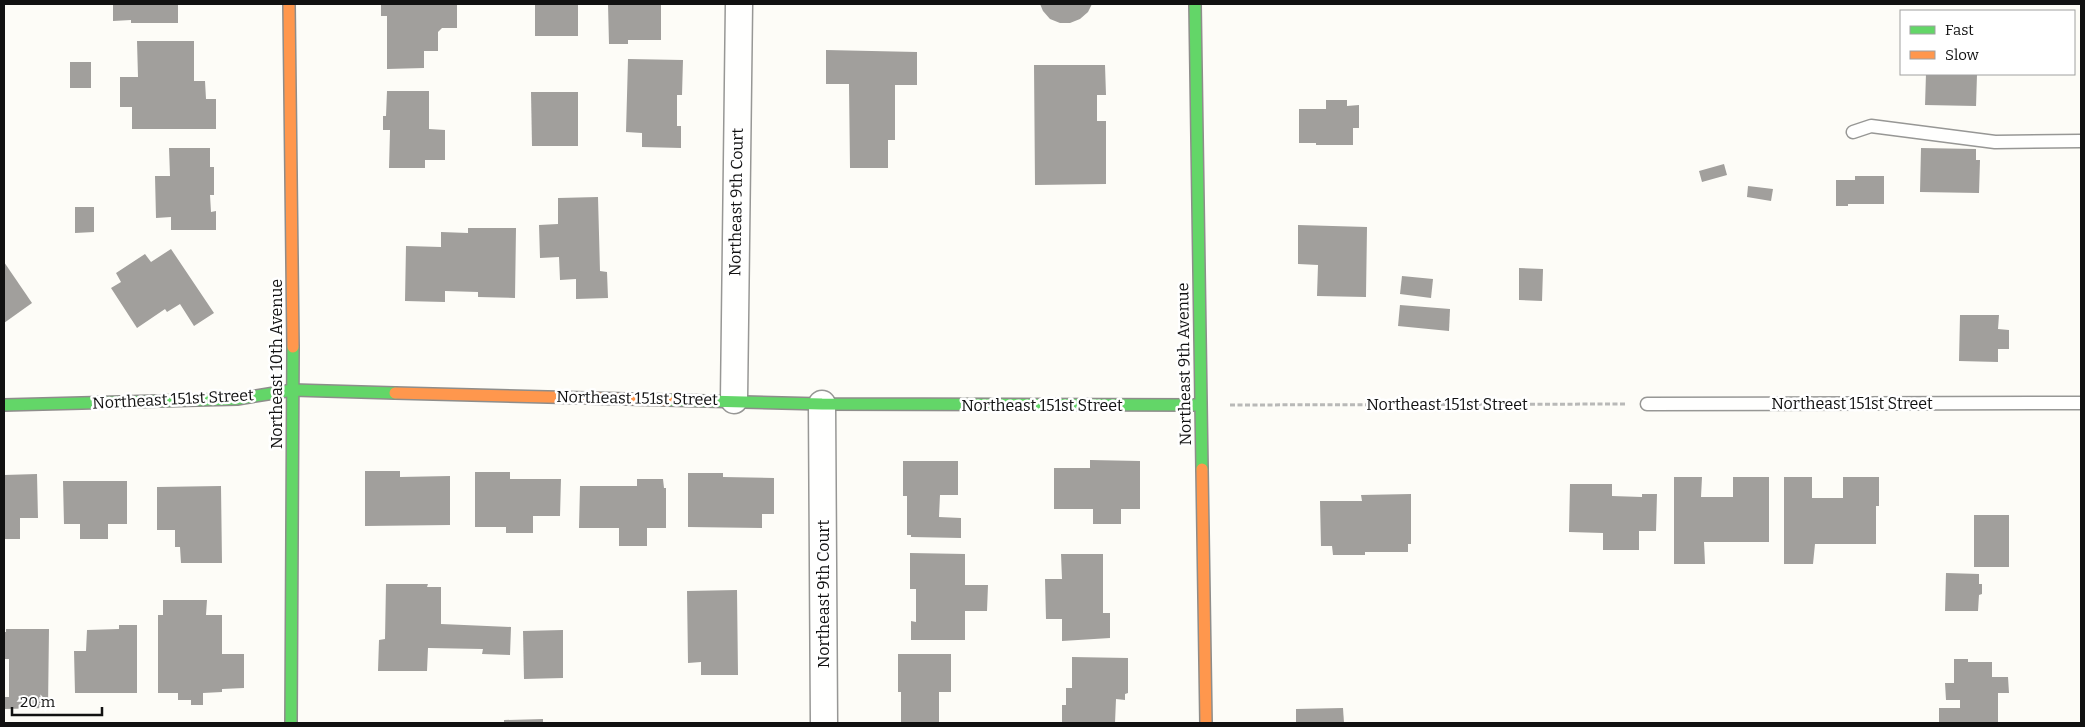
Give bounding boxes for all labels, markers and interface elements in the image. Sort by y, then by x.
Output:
legend [1900,10,2075,75]
text: Fast [1945,21,1974,39]
text: Slow [1945,46,1980,64]
street label: Northeast 9th Court [725,127,747,276]
street label: Northeast 10th Avenue [267,279,286,449]
street label: Northeast 9th Avenue [1173,282,1195,446]
street label: Northeast 151st Street [92,385,254,413]
street label: Northeast 151st Street [556,387,718,409]
street label: Northeast 151st Street [1771,394,1933,413]
street label: Northeast 151st Street [1366,395,1528,414]
street label: Northeast 151st Street [961,396,1123,415]
street label: Northeast 9th Court [814,520,833,668]
scale bar [12,684,102,716]
text: 20 m [20,693,56,711]

